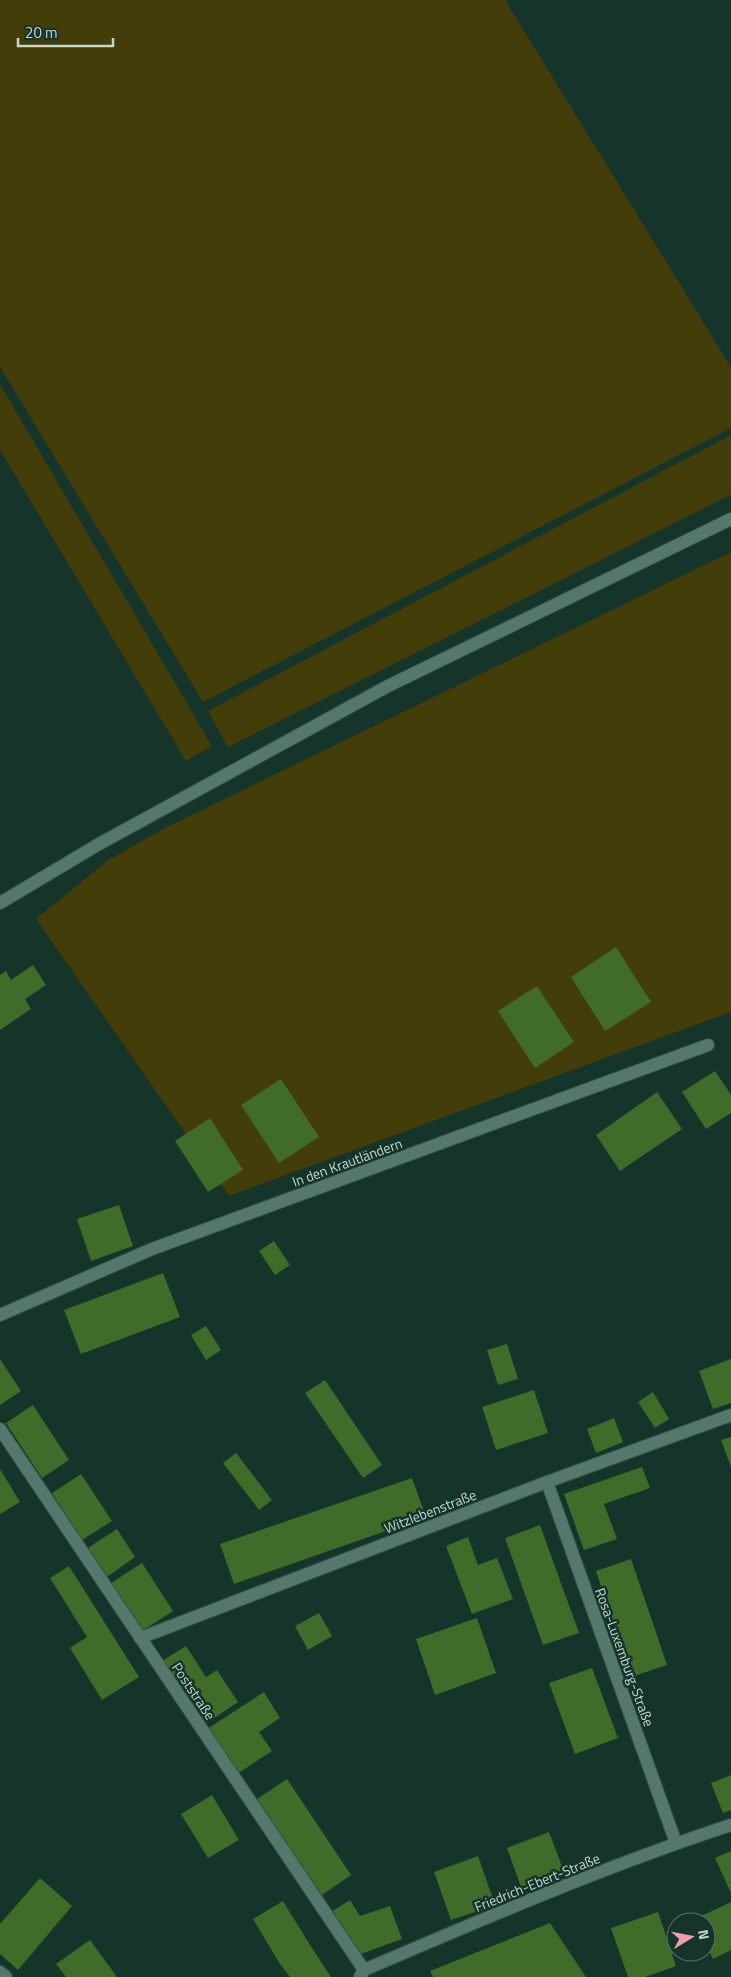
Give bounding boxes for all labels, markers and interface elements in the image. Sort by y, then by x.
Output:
scale bar [18,15,112,47]
text: 20 m [25,21,58,44]
street label: In den Krautländern [289,1132,405,1192]
street label: Witzlebenstraße [381,1484,479,1538]
street label: Rosa-Luxemburg-Straße [590,1585,660,1729]
street label: Poststraße [167,1658,221,1724]
street label: Friedrich-Ebert-Straße [471,1847,603,1917]
north arrow [666,1912,716,1962]
text: N [693,1928,715,1941]

